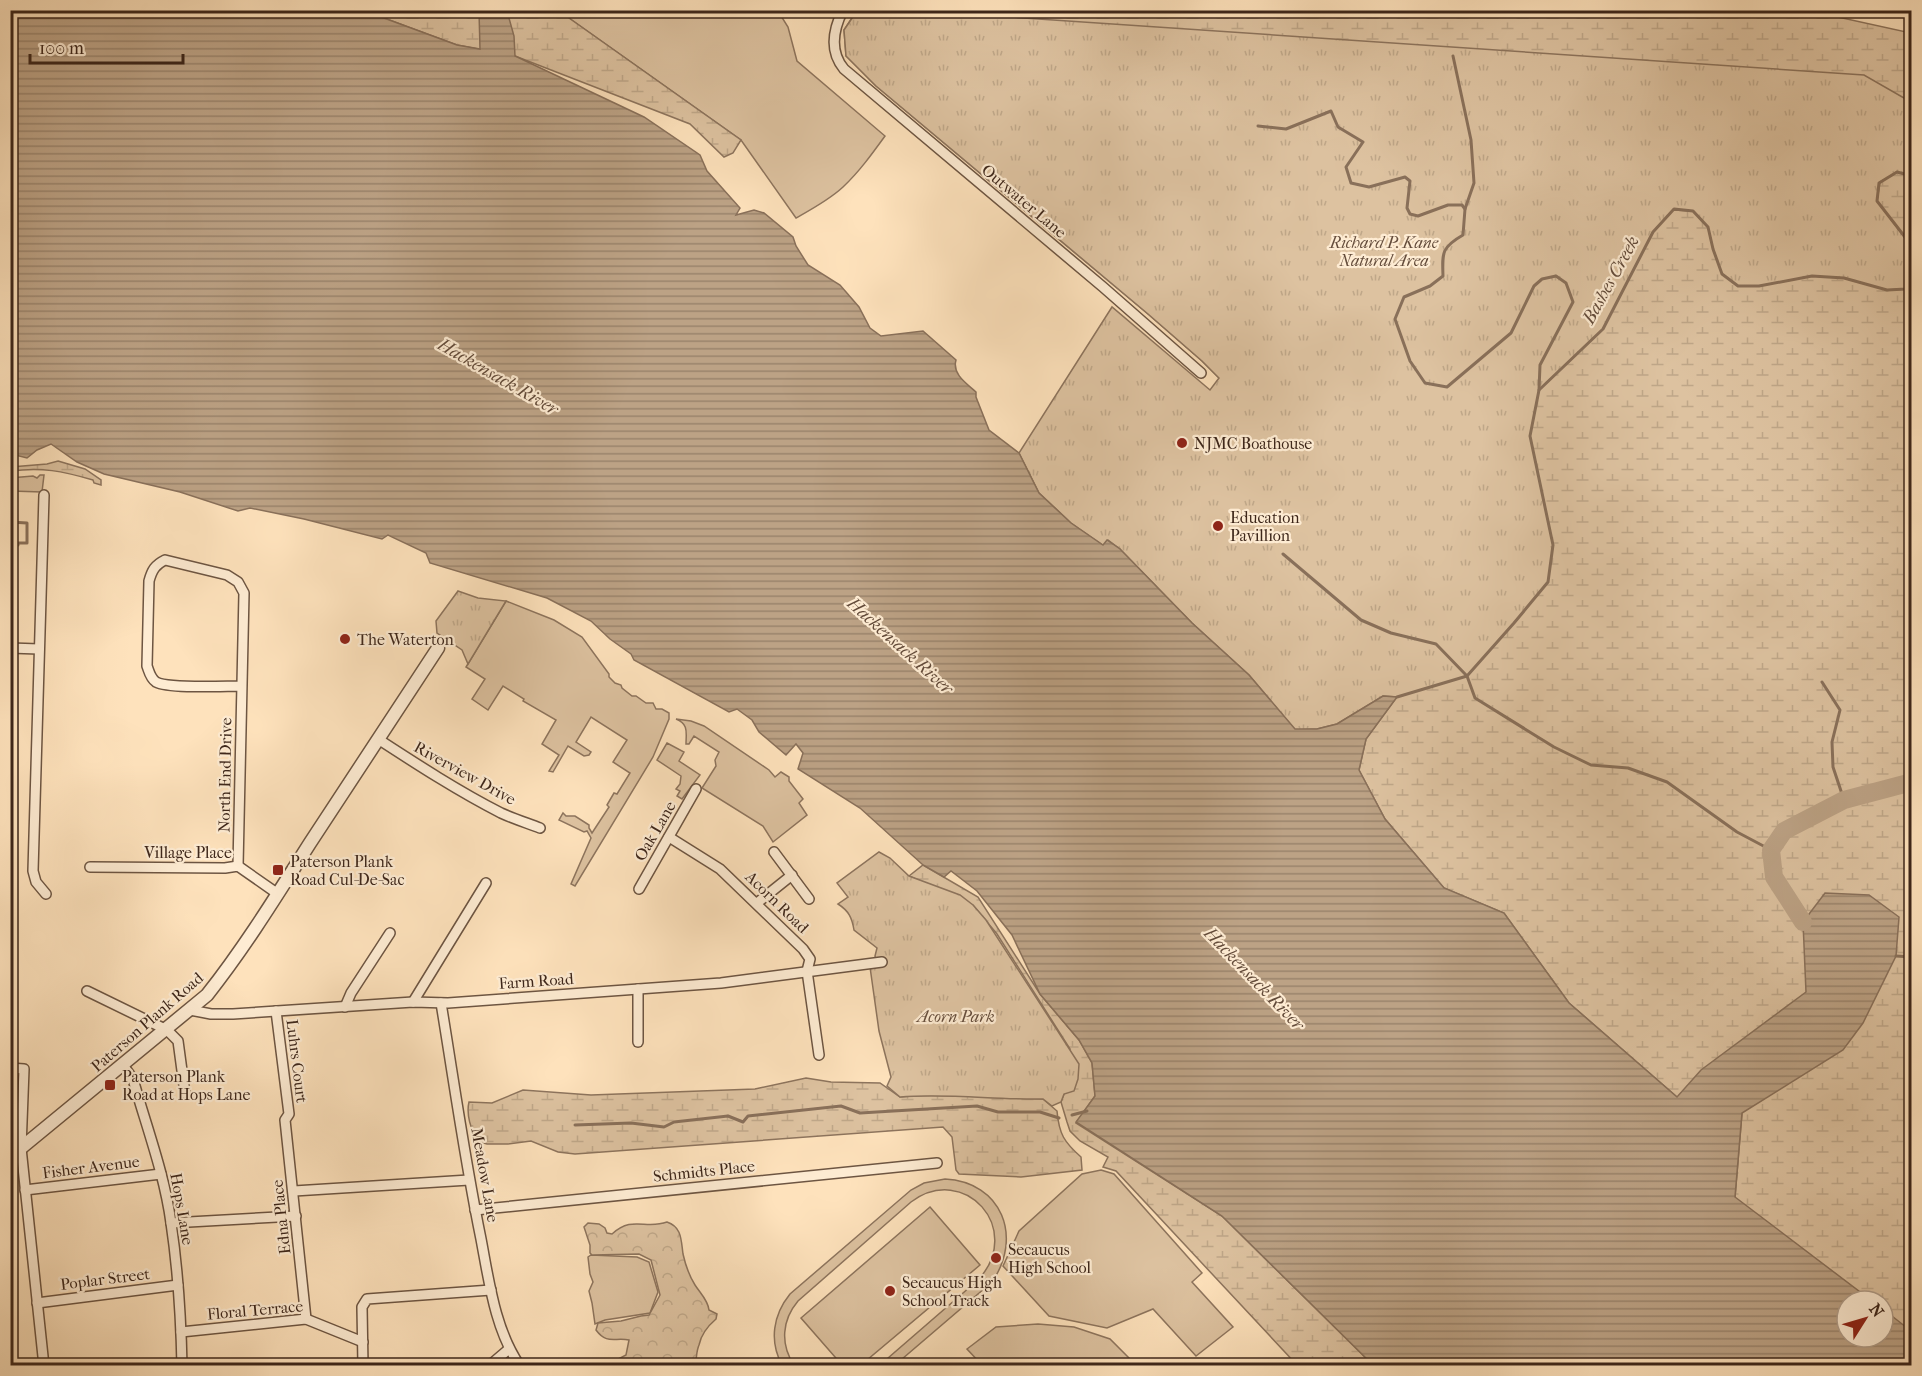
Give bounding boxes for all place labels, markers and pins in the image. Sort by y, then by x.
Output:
place label: NJMC Boathouse [1194,434,1312,453]
marker: NJMC Boathouse [1175,436,1189,450]
place label: Education Pavillion [1230,508,1300,545]
marker: Education Pavillion [1211,519,1225,533]
place label: The Waterton [357,630,455,649]
marker: The Waterton [338,632,352,646]
place label: Paterson Plank Road Cul-De-Sac [290,852,404,889]
marker: Paterson Plank Road Cul-De-Sac [271,863,285,877]
place label: Paterson Plank Road at Hops Lane [122,1067,250,1104]
marker: Paterson Plank Road at Hops Lane [103,1078,117,1092]
place label: Secaucus High School [1008,1240,1092,1277]
marker: Secaucus High School [989,1251,1003,1265]
place label: Secaucus High School Track [902,1273,1002,1310]
marker: Secaucus High School Track [883,1284,897,1298]

